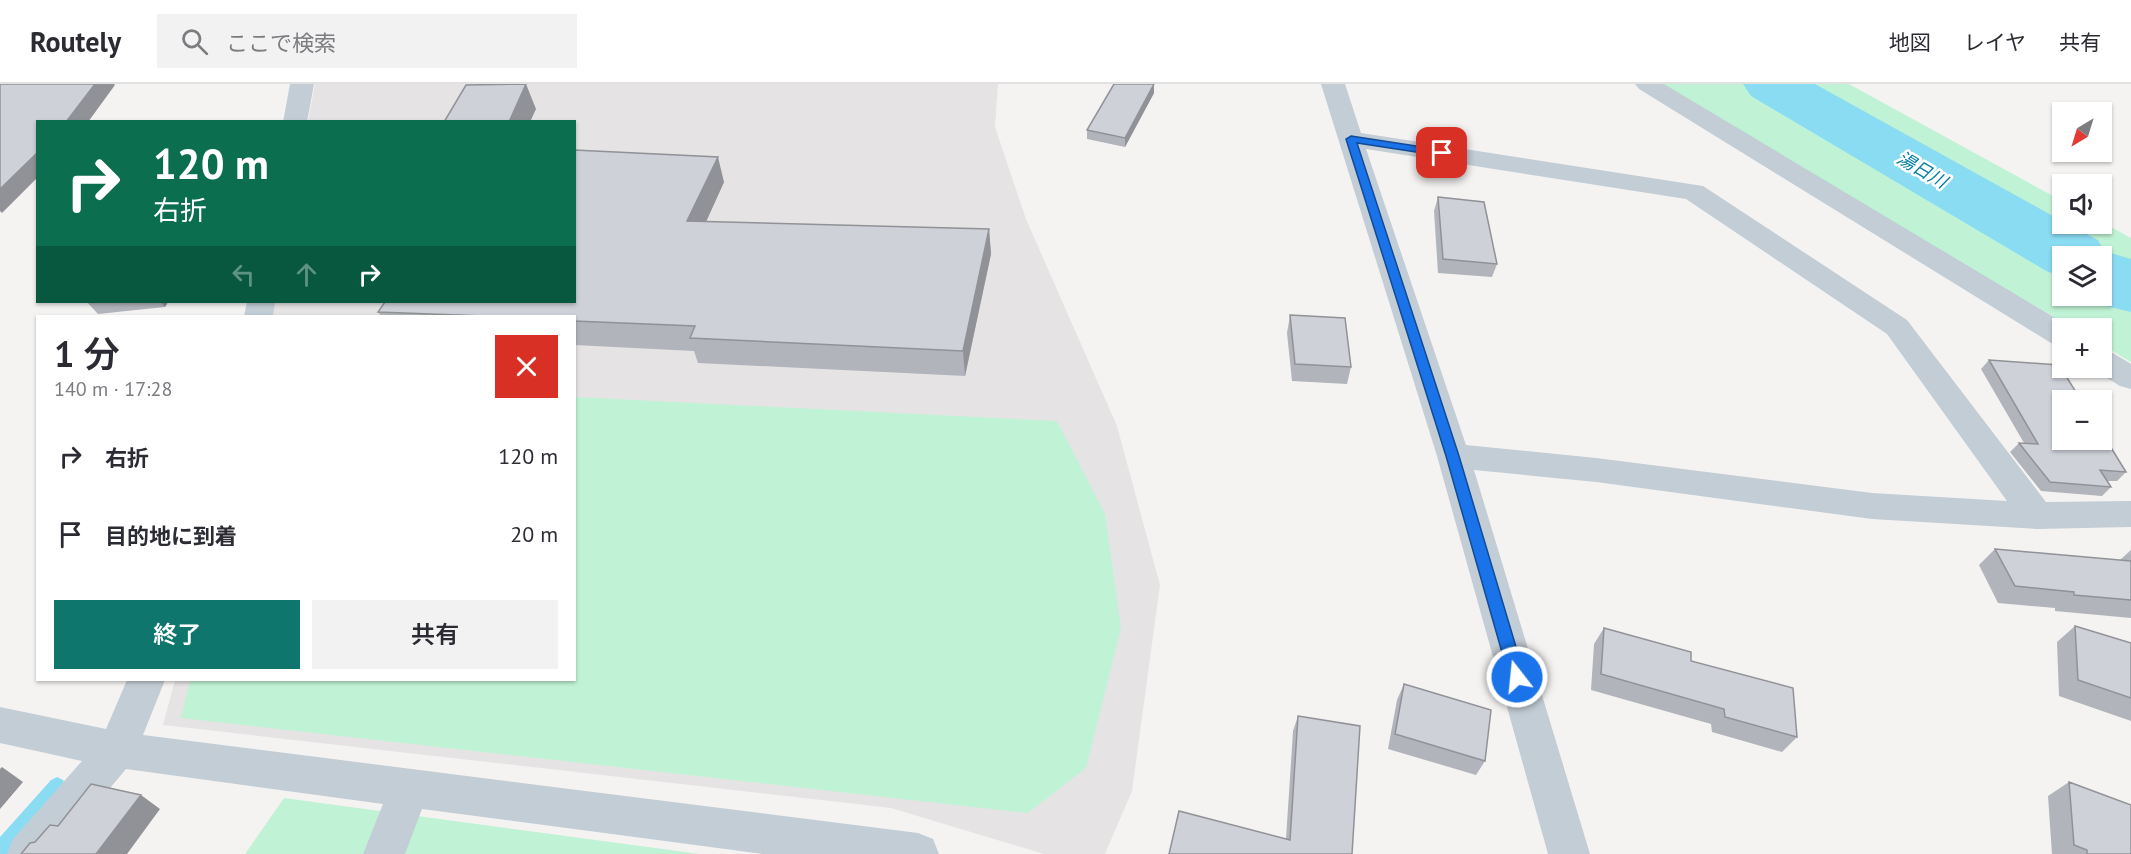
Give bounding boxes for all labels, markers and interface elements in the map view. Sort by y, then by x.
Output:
search box [157,14,577,68]
text: Routely [30,23,121,60]
icon: search [178,25,211,58]
text: ここで検索 [226,29,336,57]
text: 地図 [1889,29,1931,56]
text: レイヤ [1964,29,2026,56]
text: 共有 [2059,29,2101,56]
north arrow [2052,102,2112,162]
map controls [2052,102,2112,450]
pin [1416,127,1467,178]
text: 120 m [153,136,269,191]
icon: arrive [1425,136,1458,169]
icon: right [54,144,132,222]
water label: 湯日川 [1893,146,1953,194]
button: sound [2052,174,2112,234]
text: 右折 [153,193,207,227]
button: layers [2052,246,2112,306]
icon: left [227,258,260,291]
icon: ahead [290,258,323,291]
icon: right [353,258,386,291]
button: + [2052,318,2112,378]
text: 1 分 [54,330,120,377]
button: close [495,335,558,398]
text: 140 m · 17:28 [54,376,172,402]
button: − [2052,390,2112,450]
icon: right [54,440,87,473]
text: 120 m [498,442,558,470]
text: 右折 [105,444,149,472]
icon: arrive [54,518,87,551]
text: 20 m [510,520,558,548]
text: 目的地に到着 [105,522,237,550]
button: 終了 [54,600,300,669]
button: 共有 [312,600,558,669]
position arrow [1485,645,1549,709]

